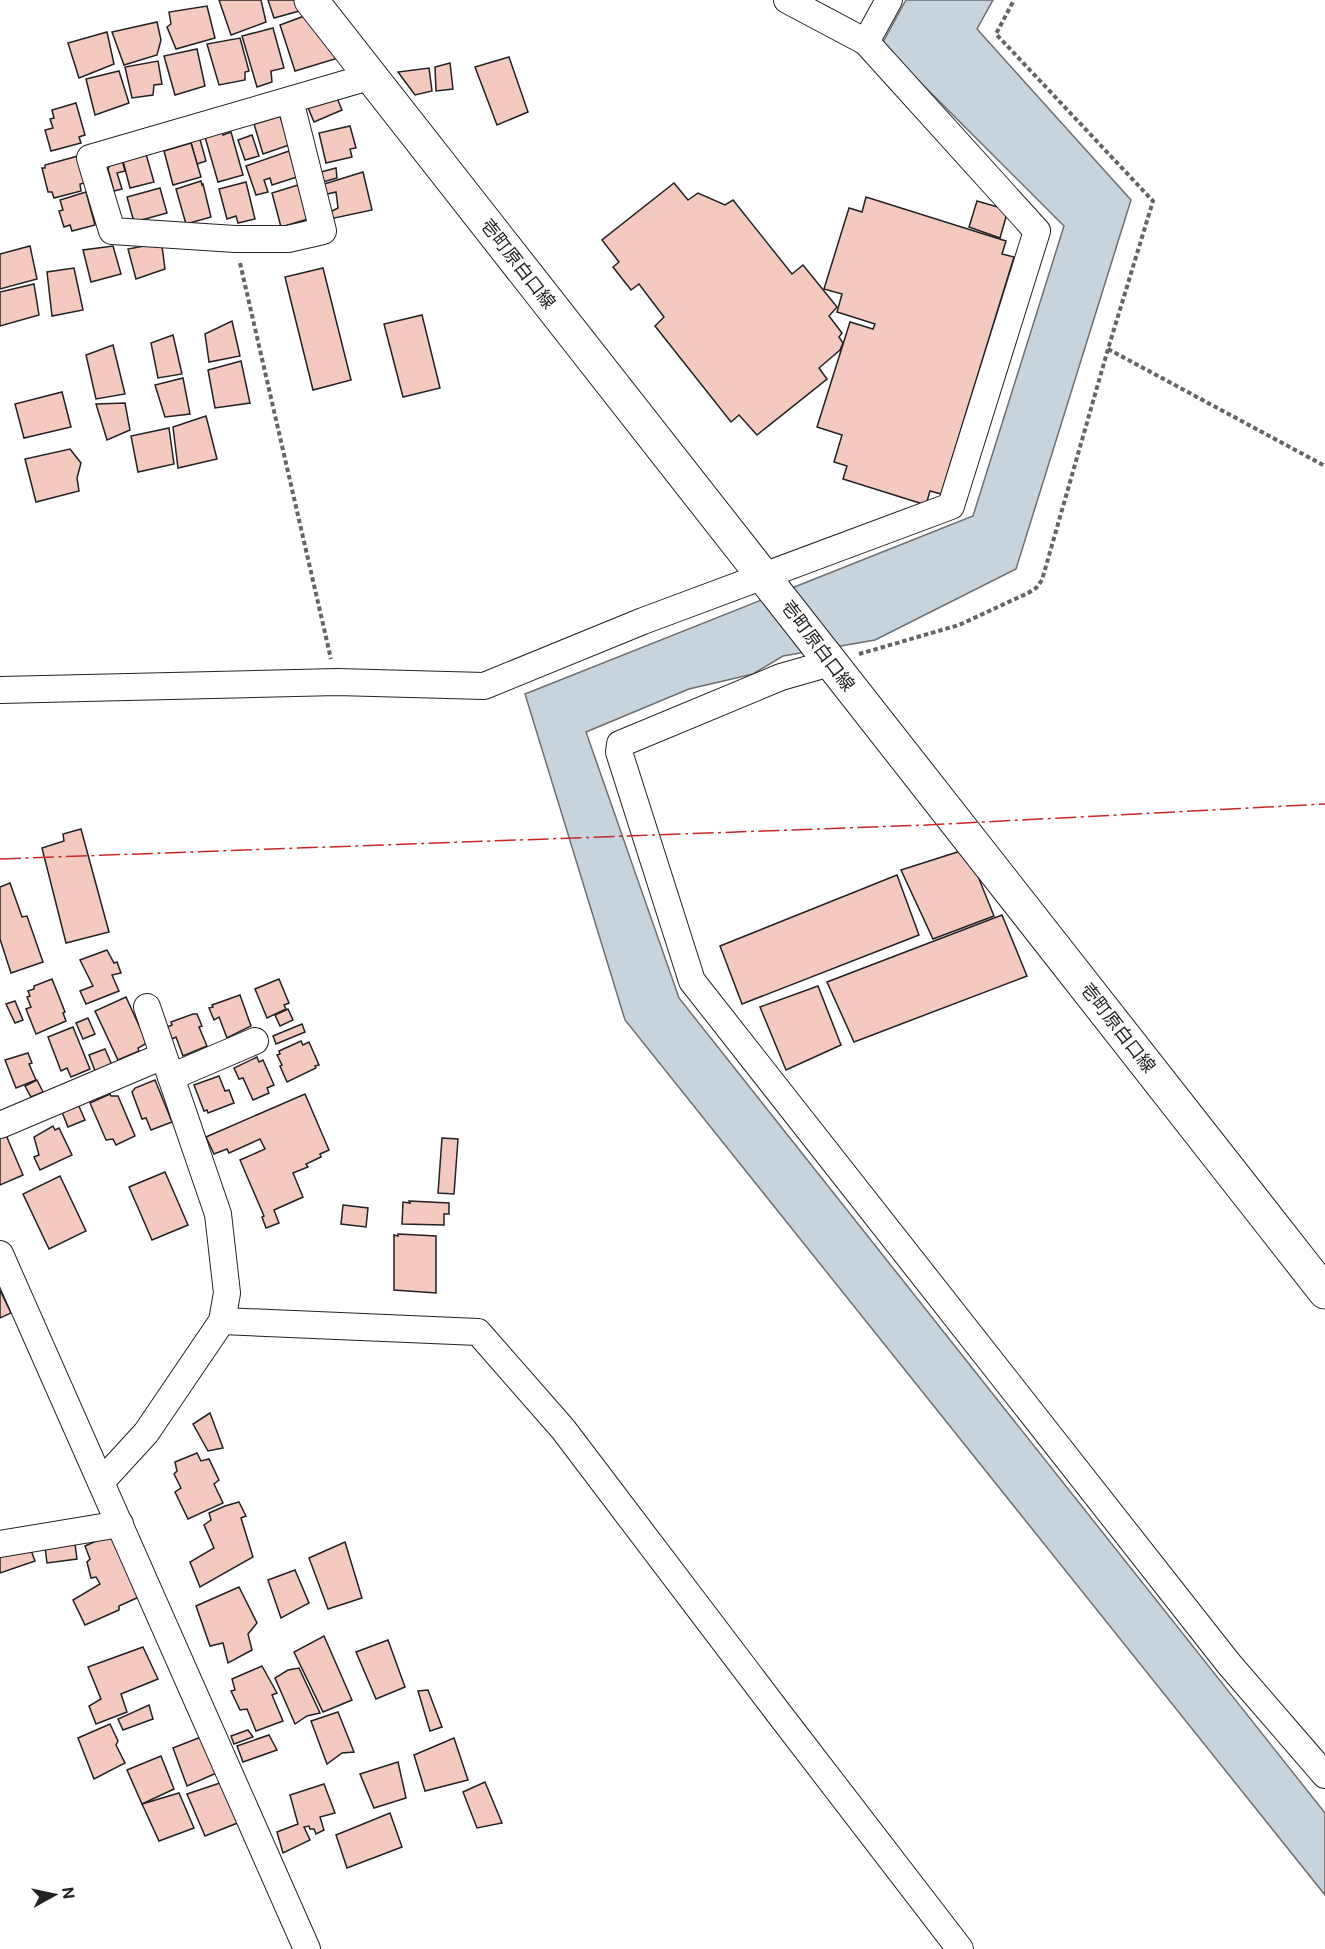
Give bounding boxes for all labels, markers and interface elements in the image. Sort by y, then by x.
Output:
street label: 壱町原白口線 [475,214,561,314]
street label: 壱町原白口線 [776,596,860,696]
street label: 壱町原白口線 [1075,978,1161,1078]
north arrow [24,1865,84,1925]
text: N [57,1886,80,1900]

